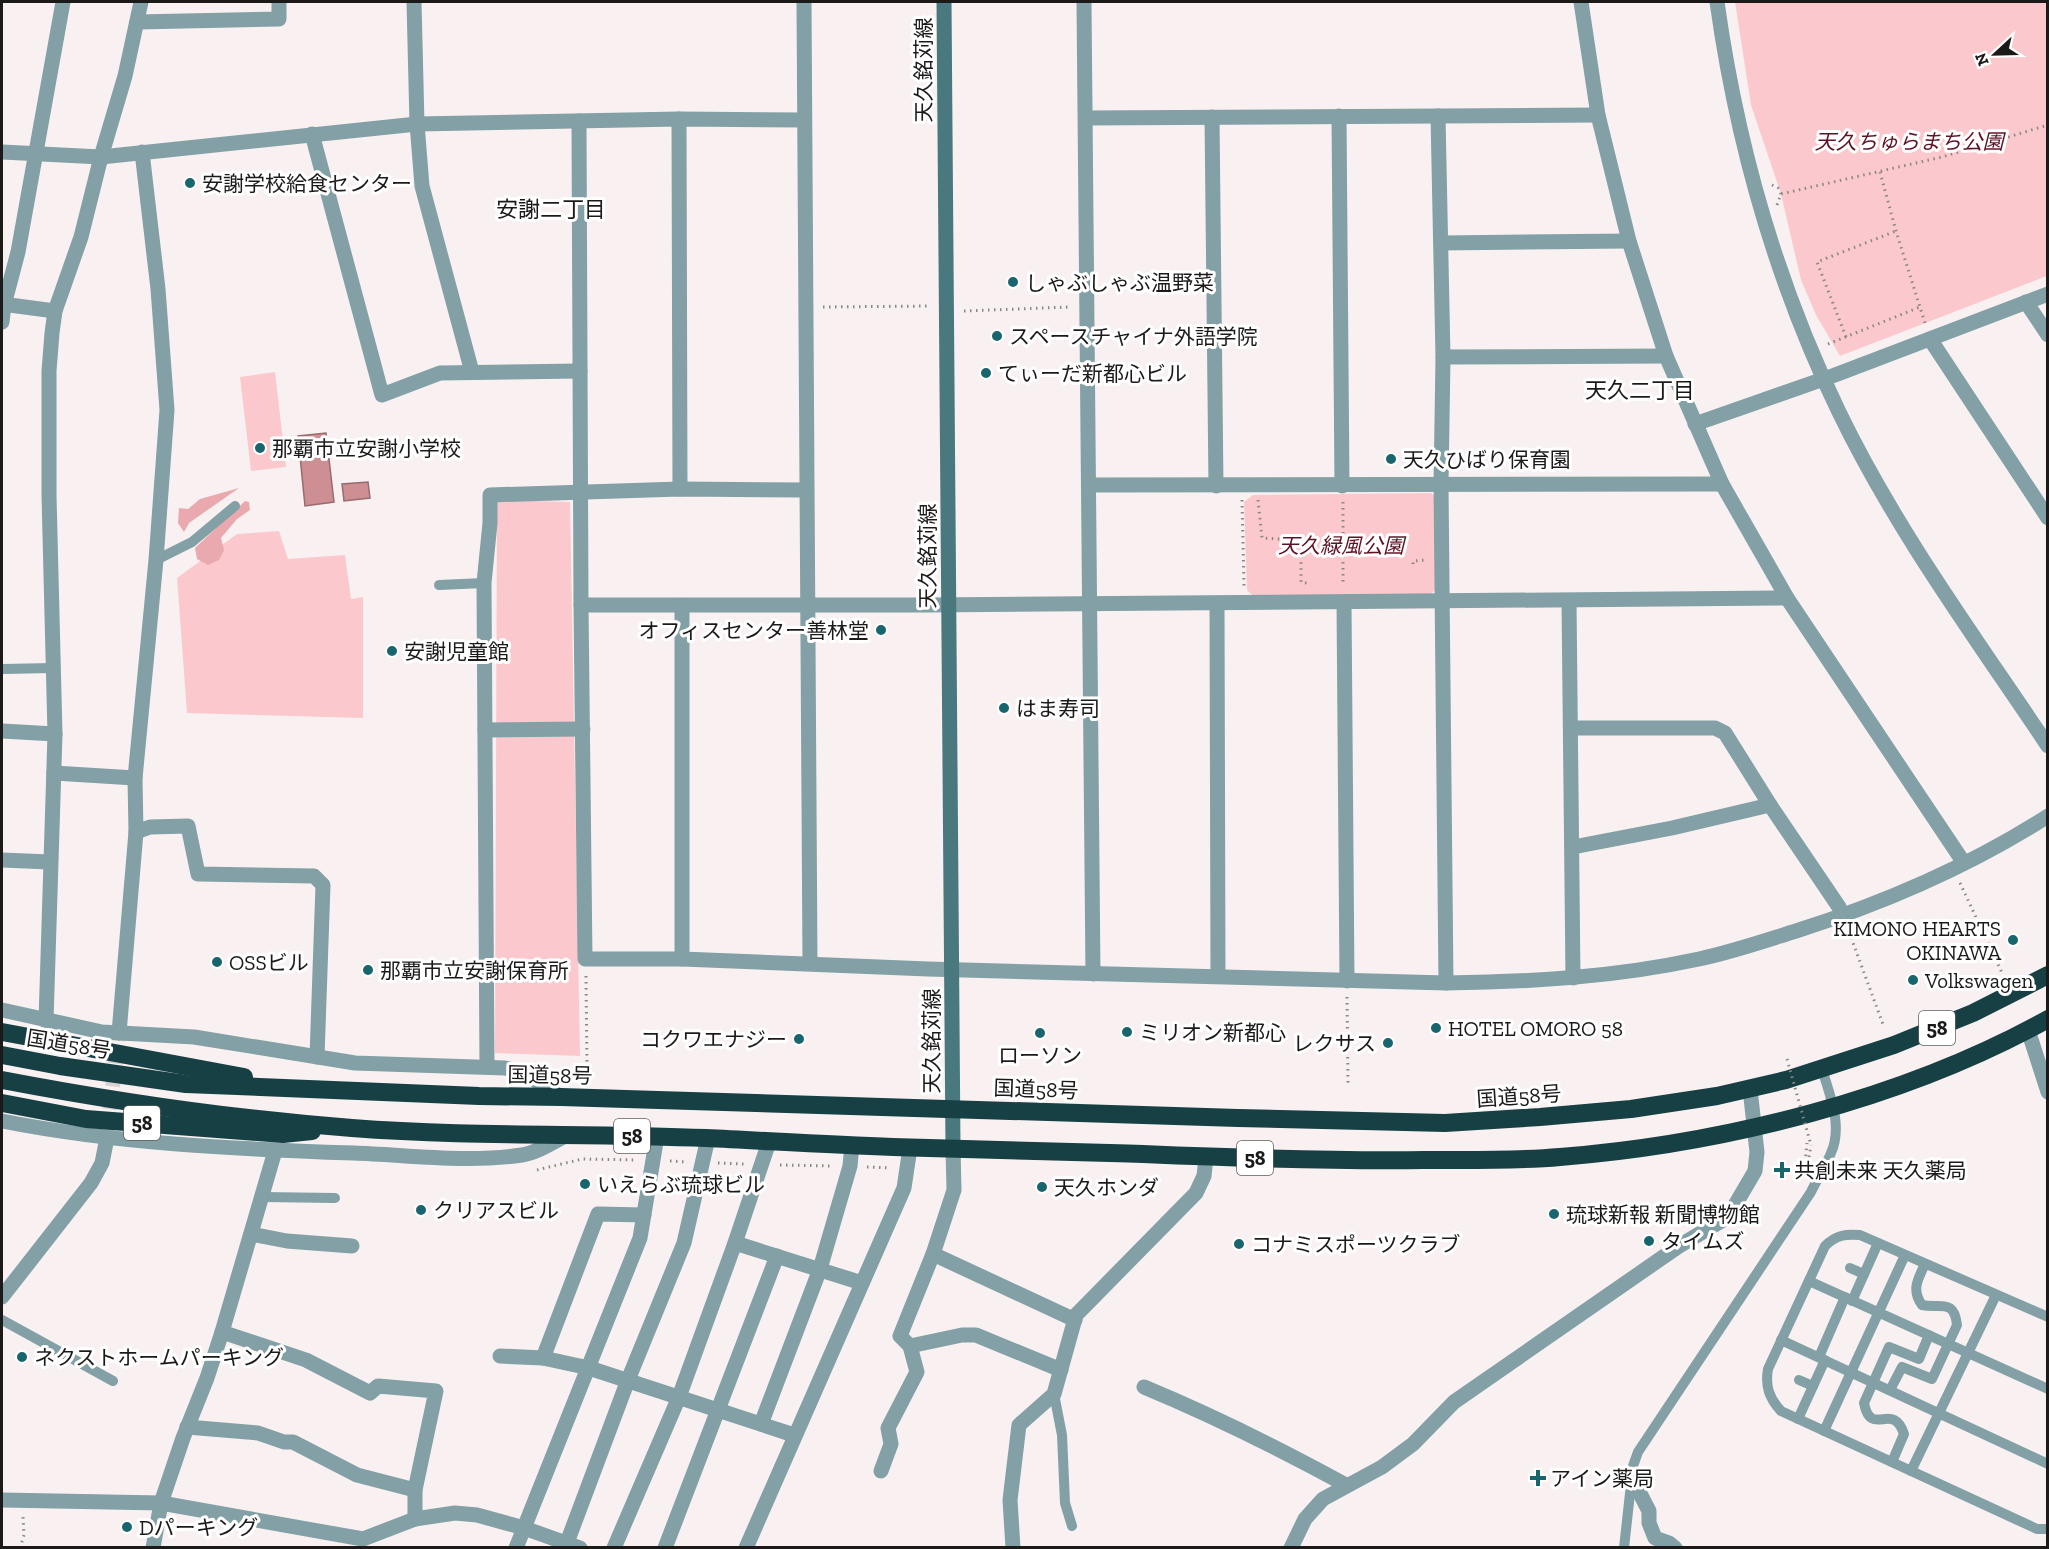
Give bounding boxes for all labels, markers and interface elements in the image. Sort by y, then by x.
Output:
street label: 天久銘苅線 [911,18,936,123]
north arrow [1965,24,2025,84]
text: N [1970,50,1993,69]
park label: 天久ちゅらまち公園 [1815,129,2006,154]
place label: 安謝学校給食センター [202,171,412,196]
marker: 安謝学校給食センター [183,176,197,190]
district label: 安謝二丁目 [496,196,606,223]
place label: しゃぶしゃぶ温野菜 [1025,270,1214,295]
marker: しゃぶしゃぶ温野菜 [1006,275,1020,289]
place label: スペースチャイナ外語学院 [1009,324,1258,349]
marker: スペースチャイナ外語学院 [990,329,1004,343]
place label: てぃーだ新都心ビル [998,361,1187,386]
marker: てぃーだ新都心ビル [979,366,993,380]
district label: 天久二丁目 [1585,377,1695,404]
place label: 那覇市立安謝小学校 [272,436,461,461]
marker: 那覇市立安謝小学校 [253,441,267,455]
place label: 天久ひばり保育園 [1403,447,1571,472]
marker: 天久ひばり保育園 [1384,452,1398,466]
street label: 天久銘苅線 [915,504,940,609]
park label: 天久緑風公園 [1278,533,1407,558]
place label: オフィスセンター善林堂 [638,618,869,643]
marker: オフィスセンター善林堂 [874,623,888,637]
place label: 安謝児童館 [404,639,509,664]
marker: 安謝児童館 [385,644,399,658]
place label: はま寿司 [1016,696,1100,721]
marker: はま寿司 [997,701,1011,715]
place label: KIMONO HEARTS OKINAWA [1833,916,2001,965]
marker: KIMONO HEARTS OKINAWA [2006,933,2020,947]
place label: OSSビル [229,950,309,975]
marker: OSSビル [210,955,224,969]
place label: 那覇市立安謝保育所 [380,958,569,983]
marker: 那覇市立安謝保育所 [361,963,375,977]
place label: Volkswagen [1924,968,2033,993]
marker: Volkswagen [1906,973,1920,987]
street label: 天久銘苅線 [919,989,944,1094]
road number: 58 [1919,1011,1955,1045]
place label: HOTEL OMORO 58 [1448,1016,1623,1041]
place label: ミリオン新都心 [1139,1020,1286,1045]
marker: HOTEL OMORO 58 [1429,1021,1443,1035]
street label: 国道58号 [25,1025,113,1063]
marker: ミリオン新都心 [1120,1025,1134,1039]
marker: ローソン [1033,1026,1047,1040]
place label: コクワエナジー [640,1027,787,1052]
place label: レクサス [1292,1031,1376,1056]
marker: コクワエナジー [792,1032,806,1046]
marker: レクサス [1381,1036,1395,1050]
place label: ローソン [998,1043,1082,1068]
street label: 国道58号 [507,1062,593,1088]
street label: 国道58号 [993,1075,1079,1103]
street label: 国道58号 [1476,1081,1562,1111]
road number: 58 [124,1106,160,1140]
road number: 58 [614,1119,650,1153]
road number: 58 [1237,1141,1273,1175]
place label: 共創未来 天久薬局 [1794,1158,1967,1183]
marker: 共創未来 天久薬局 [1775,1163,1789,1177]
place label: いえらぶ琉球ビル [597,1172,765,1197]
place label: 天久ホンダ [1054,1175,1159,1200]
marker: いえらぶ琉球ビル [578,1177,592,1191]
marker: 天久ホンダ [1035,1180,1049,1194]
place label: クリアスビル [433,1198,559,1223]
place label: 琉球新報 新聞博物館 [1566,1202,1760,1227]
marker: クリアスビル [414,1203,428,1217]
marker: 琉球新報 新聞博物館 [1547,1207,1561,1221]
place label: タイムズ [1661,1229,1745,1254]
place label: コナミスポーツクラブ [1251,1232,1461,1257]
marker: タイムズ [1642,1234,1656,1248]
marker: コナミスポーツクラブ [1232,1237,1246,1251]
place label: ネクストホームパーキング [34,1345,284,1370]
marker: ネクストホームパーキング [15,1350,29,1364]
place label: アイン薬局 [1550,1466,1654,1491]
marker: アイン薬局 [1531,1471,1545,1485]
place label: Dパーキング [139,1515,258,1540]
marker: Dパーキング [120,1520,134,1534]

